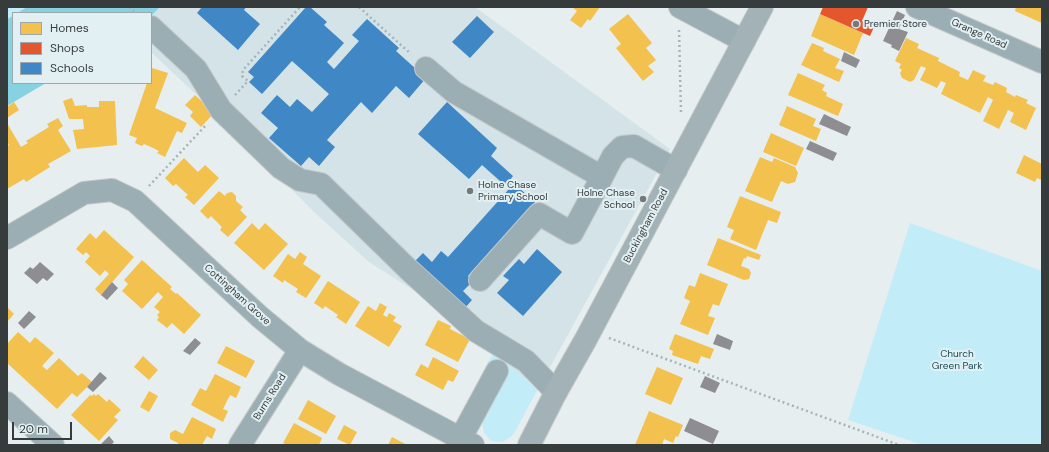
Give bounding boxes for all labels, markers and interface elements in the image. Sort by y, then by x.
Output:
legend [12,12,152,84]
street label: Grange Road [949,16,1009,52]
place label: Premier Store [864,18,927,30]
marker: Premier Store [851,19,861,29]
text: Homes [50,20,89,36]
text: Shops [50,40,85,56]
text: Schools [50,60,94,76]
place label: Holne Chase Primary School [478,179,548,202]
marker: Holne Chase Primary School [465,186,475,196]
place label: Holne Chase School [577,187,635,210]
street label: Buckingham Road [621,187,671,265]
marker: Holne Chase School [638,194,648,204]
street label: Cottingham Grove [202,262,272,328]
park label: Church Green Park [932,348,982,372]
street label: Burns Road [251,372,289,422]
scale bar [14,414,74,440]
text: 20 m [19,421,48,437]

